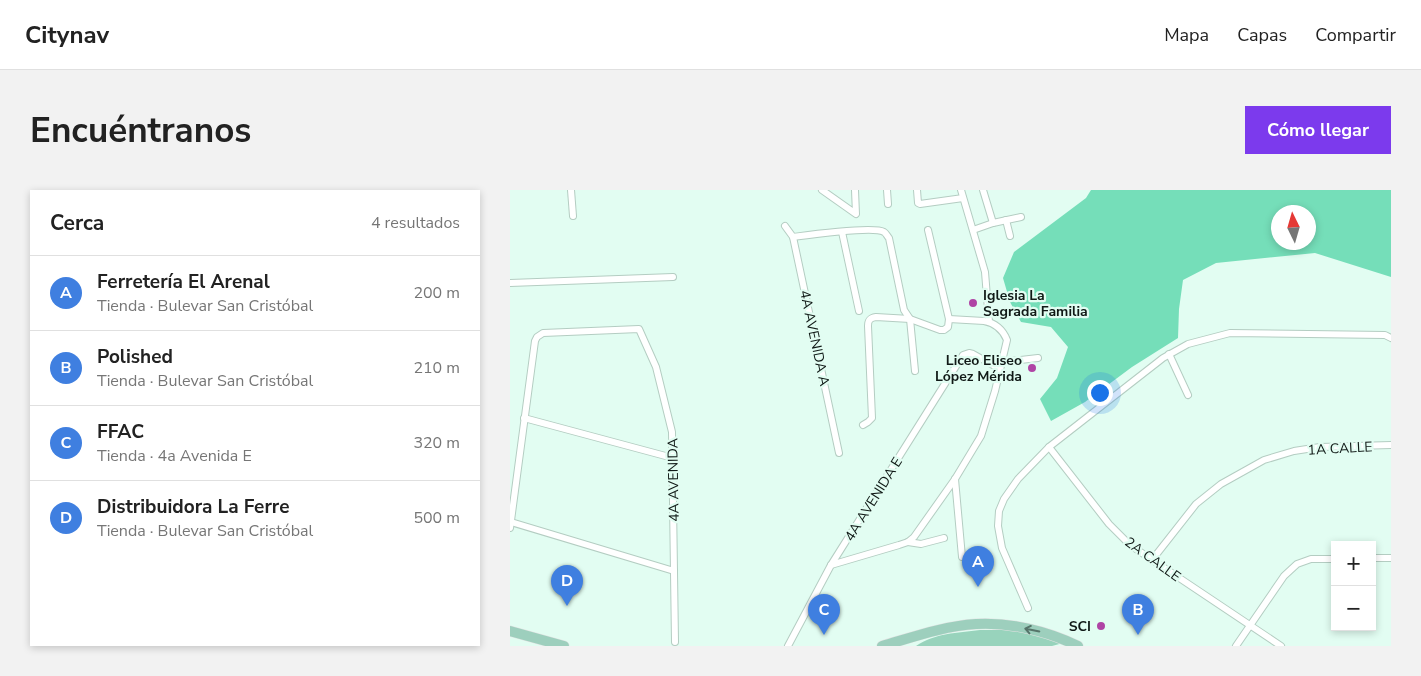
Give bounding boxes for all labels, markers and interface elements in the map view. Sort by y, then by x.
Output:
text: Citynav [25,19,109,51]
text: Mapa [1164,23,1209,47]
text: Capas [1237,23,1287,47]
text: Compartir [1315,23,1396,47]
button: Cómo llegar [1245,106,1391,154]
text: Encuéntranos [30,107,251,154]
north arrow [1271,205,1316,250]
text: Cerca [50,209,104,237]
text: 4 resultados [371,212,460,234]
text: Ferretería El Arenal [97,269,270,295]
text: A [60,282,72,304]
text: 200 m [413,282,460,304]
place label: Iglesia La Sagrada Familia [983,286,1088,321]
street label: 4A AVENIDA A [795,288,834,388]
text: Tienda · Bulevar San Cristóbal [97,295,313,317]
marker: Iglesia La Sagrada Familia [967,297,979,309]
text: Polished [97,344,173,370]
place label: Liceo Eliseo López Mérida [935,351,1022,386]
text: B [60,357,72,379]
text: 210 m [413,357,460,379]
marker: Liceo Eliseo López Mérida [1026,362,1038,374]
text: Tienda · Bulevar San Cristóbal [97,370,313,392]
your location [1087,380,1113,406]
text: FFAC [97,419,144,445]
text: C [61,432,71,454]
text: 320 m [413,432,460,454]
street label: 1A CALLE [1307,437,1373,460]
street label: 4A AVENIDA [663,438,684,522]
text: Tienda · 4a Avenida E [97,445,252,467]
street label: 4A AVENIDA E [840,454,907,545]
text: Distribuidora La Ferre [97,494,289,520]
text: D [60,507,72,529]
text: 500 m [413,507,460,529]
text: Tienda · Bulevar San Cristóbal [97,520,313,542]
street label: 2A CALLE [1121,533,1185,586]
map controls [1331,541,1376,631]
button: + [1331,541,1376,586]
pin: A [962,546,994,587]
pin: D [551,565,583,606]
button: − [1331,586,1376,631]
pin: C [808,594,840,635]
pin: B [1122,594,1154,635]
place label: SCI [1069,617,1091,636]
marker: SCI [1095,620,1107,632]
one-way arrow [1024,624,1040,634]

